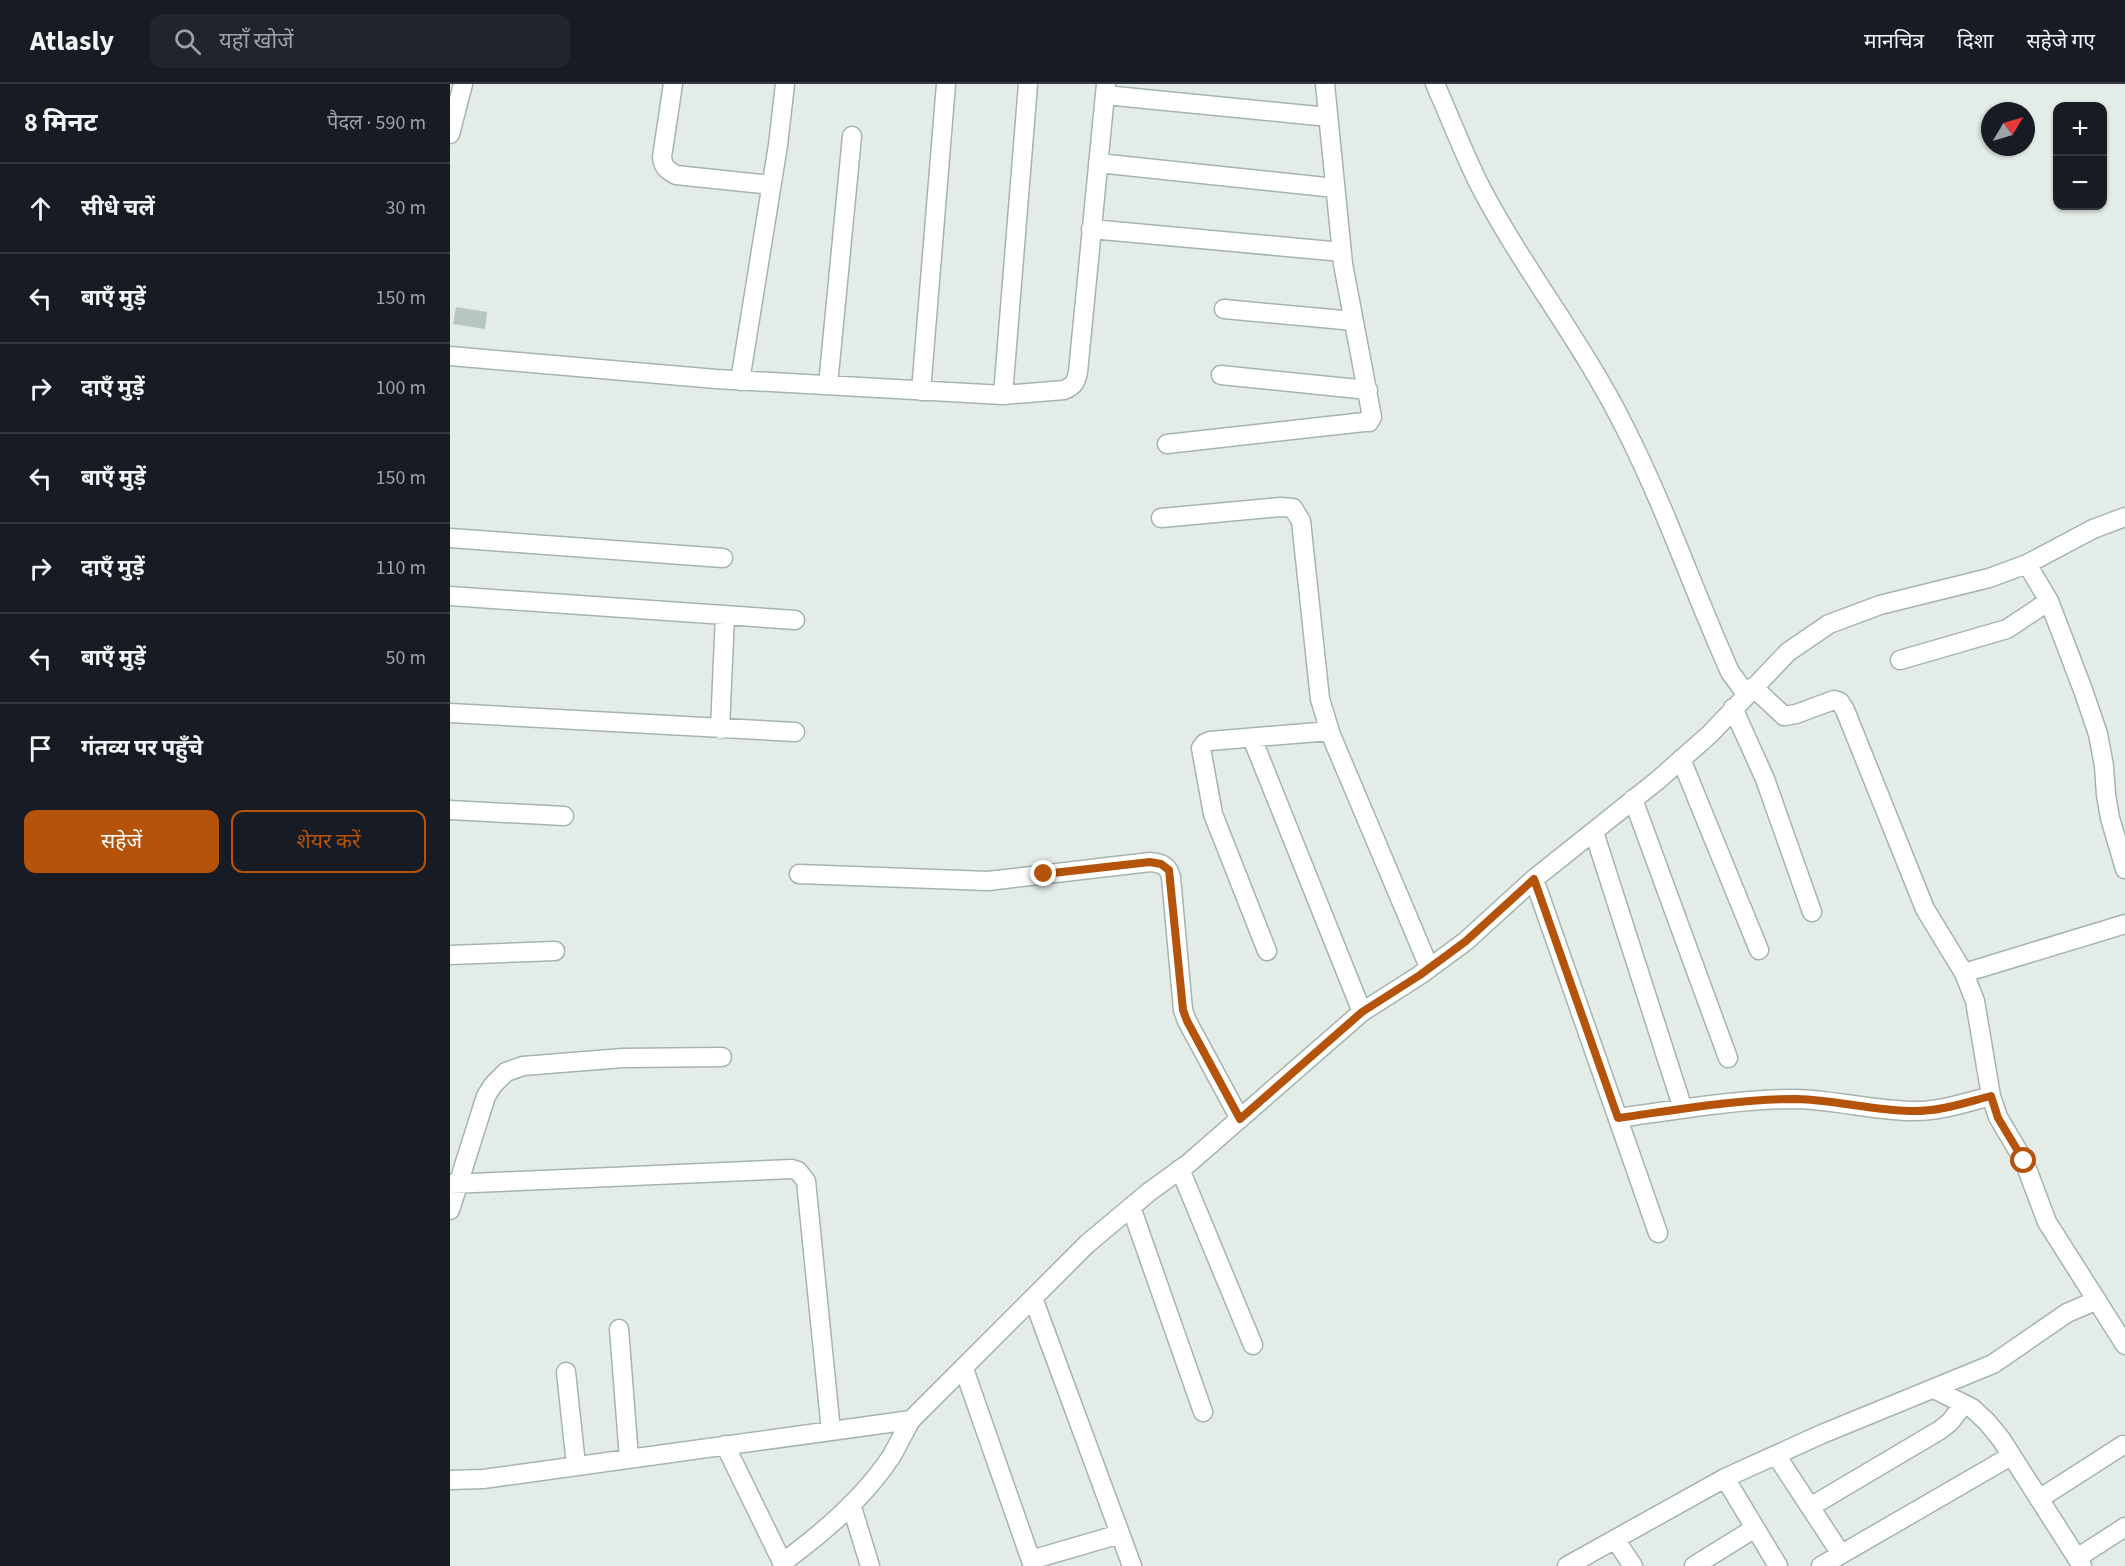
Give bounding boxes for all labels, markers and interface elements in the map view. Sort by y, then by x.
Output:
search box [150,14,570,68]
text: Atlasly [30,21,114,61]
icon: search [171,25,204,58]
text: यहाँ खोजें [219,25,294,57]
text: मानचित्र [1864,26,1924,56]
text: दिशा [1957,26,1993,56]
text: सहेजे गए [2026,26,2095,56]
north arrow [1981,102,2035,156]
map controls [2053,102,2107,210]
button: + [2053,102,2107,156]
text: 8 मिनट [24,104,98,141]
text: पैदल · 590 m [327,109,426,137]
button: − [2053,156,2107,210]
icon: ahead [24,192,57,225]
text: सीधे चलें [81,192,155,224]
text: 30 m [386,194,426,222]
icon: left [24,282,57,315]
text: बाएँ मुड़ें [81,282,146,314]
text: 150 m [376,284,426,312]
icon: right [24,372,57,405]
text: दाएँ मुड़ें [81,372,144,404]
text: 100 m [376,374,426,402]
icon: left [24,462,57,495]
text: बाएँ मुड़ें [81,462,146,494]
text: 150 m [376,464,426,492]
icon: right [24,552,57,585]
text: दाएँ मुड़ें [81,552,144,584]
text: 110 m [376,554,426,582]
icon: left [24,642,57,675]
text: बाएँ मुड़ें [81,642,146,674]
text: 50 m [386,644,426,672]
icon: arrive [24,732,57,765]
text: गंतव्य पर पहुँचे [81,732,203,764]
button: सहेजें [24,810,219,873]
button: शेयर करें [231,810,426,873]
route end [1030,860,1056,886]
route start [2010,1147,2036,1173]

